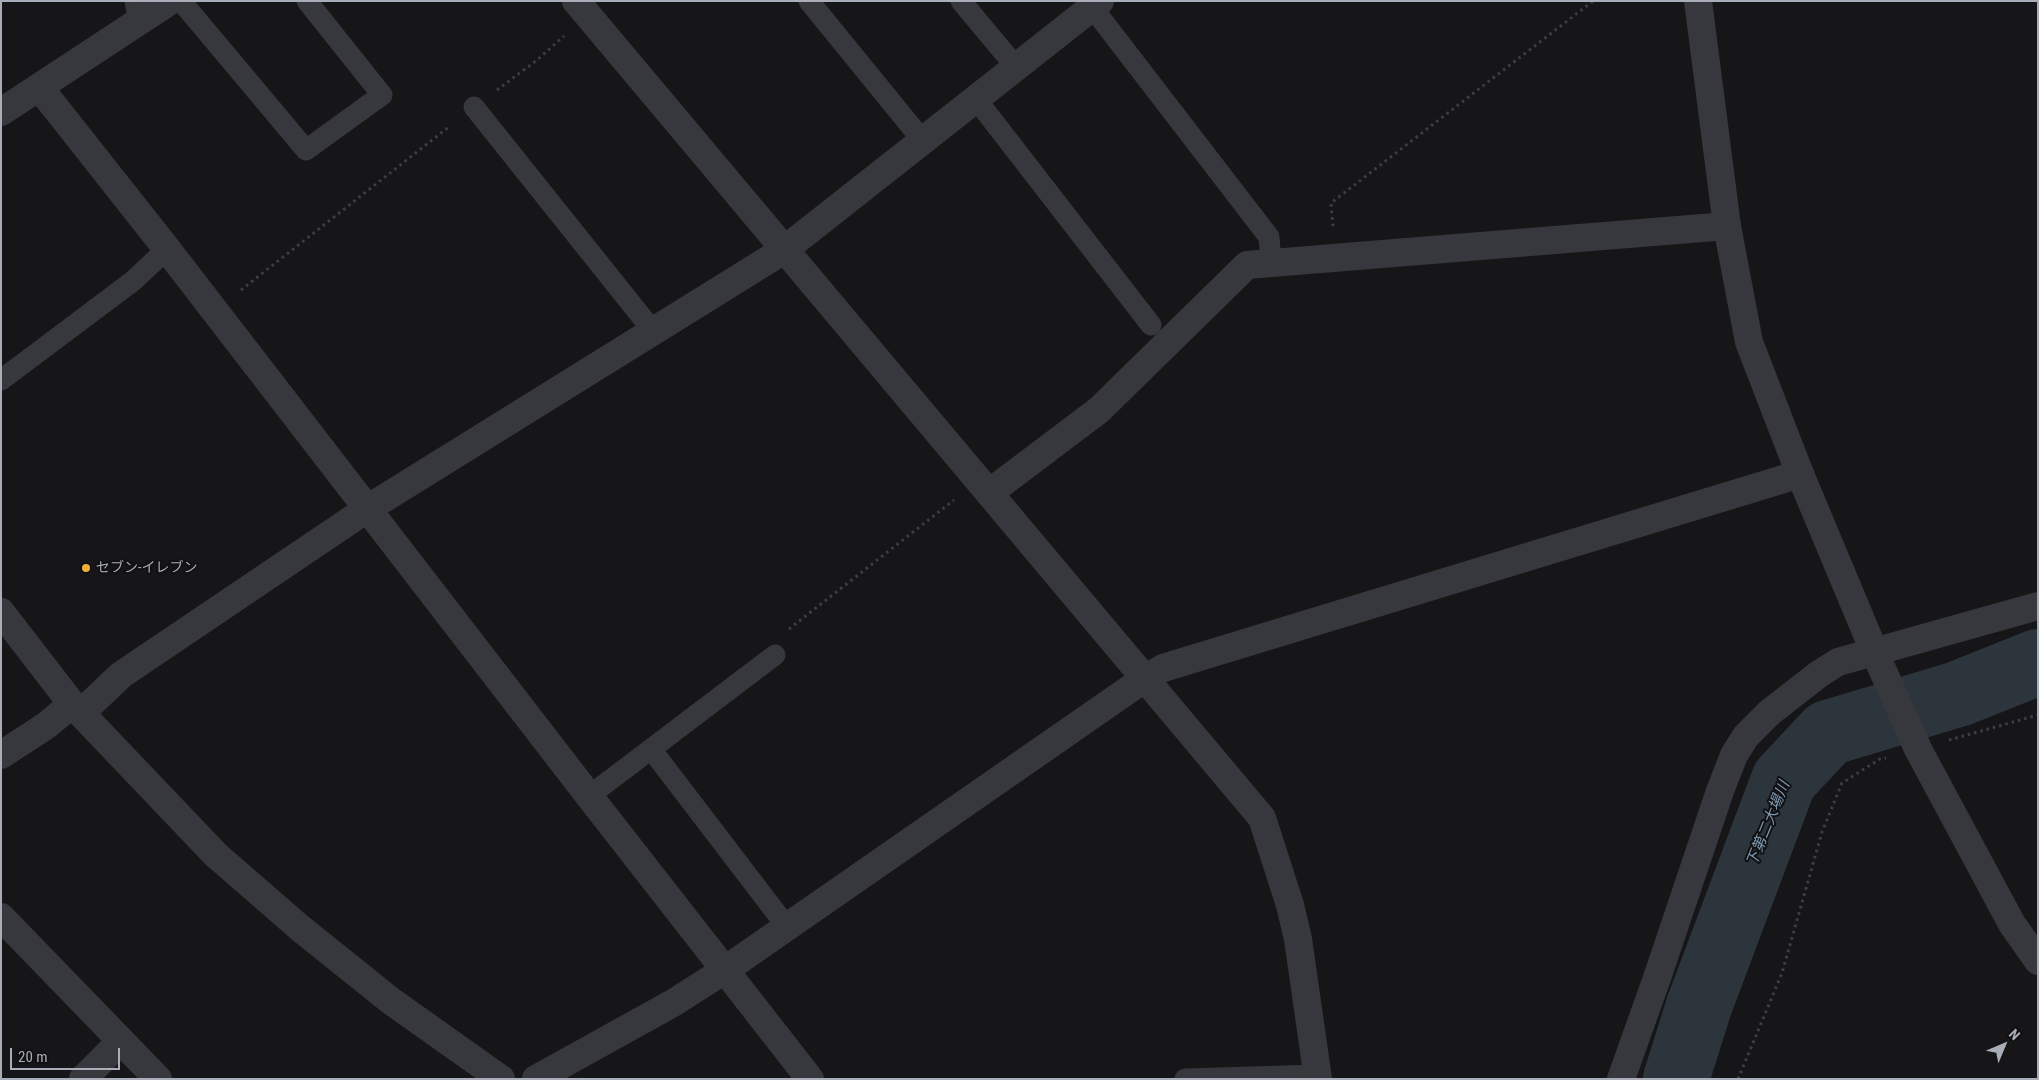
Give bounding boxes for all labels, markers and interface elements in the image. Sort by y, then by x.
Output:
place label: セブン-イレブン [96,560,197,576]
marker: セブン-イレブン [80,562,92,574]
water label: 下第二大場川 [1744,779,1794,869]
north arrow [1979,1020,2029,1070]
text: N [2006,1026,2023,1043]
scale bar [12,1038,122,1070]
text: 20 m [18,1048,48,1066]

